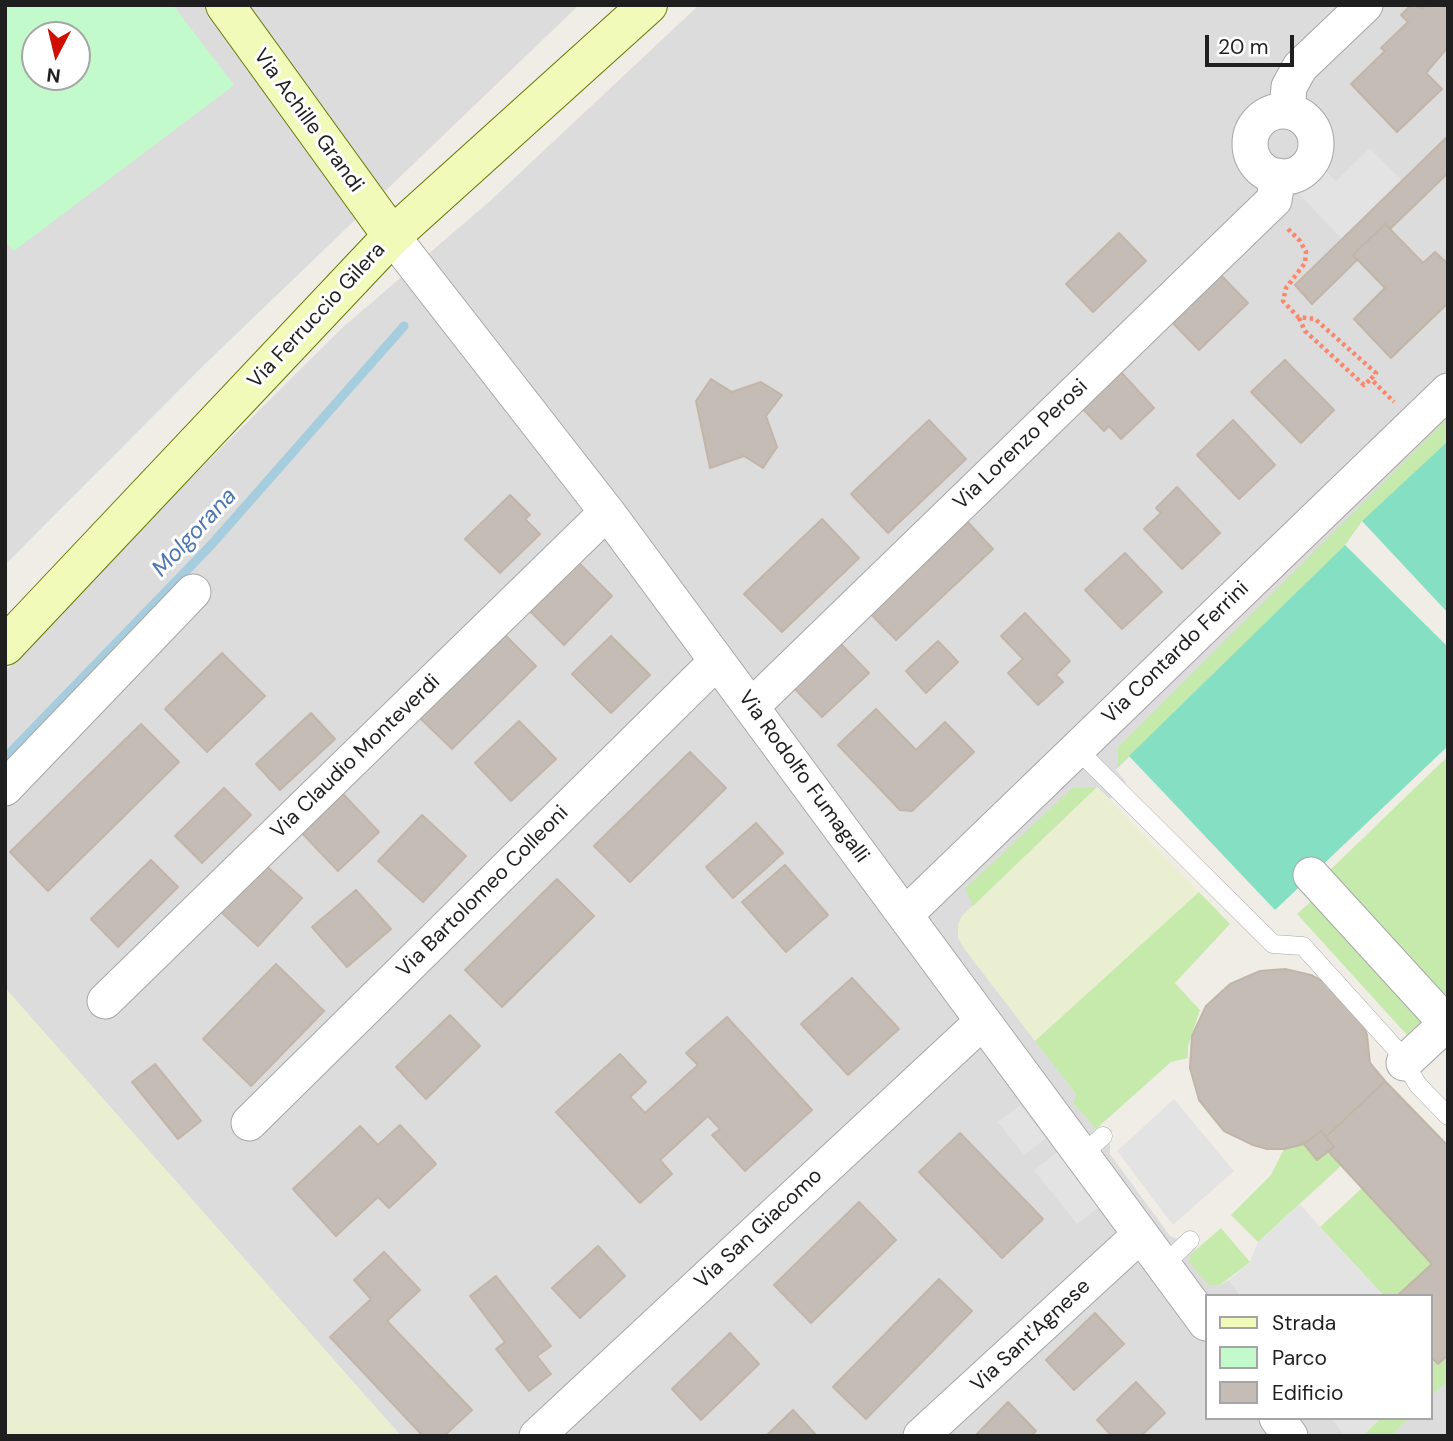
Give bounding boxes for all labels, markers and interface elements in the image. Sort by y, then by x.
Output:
north arrow [21,21,91,91]
scale bar [1208,21,1297,65]
text: 20 m [1218,33,1269,61]
street label: Via Achille Grandi [248,44,368,198]
text: N [45,62,62,89]
street label: Via Ferruccio Gilera [243,238,391,394]
street label: Via Lorenzo Perosi [949,374,1093,516]
water label: Molgorana [147,483,243,583]
street label: Via Contardo Ferrini [1097,576,1255,730]
street label: Via Claudio Monteverdi [266,670,446,844]
street label: Via Rodolfo Fumagalli [732,686,874,868]
street label: Via Bartolomeo Colleoni [392,801,574,983]
street label: Via San Giacomo [690,1163,828,1295]
street label: Via Sant'Agnese [966,1274,1096,1398]
legend [1204,1294,1432,1420]
text: Strada [1272,1309,1336,1337]
text: Parco [1272,1344,1327,1372]
text: Edificio [1272,1379,1343,1407]

